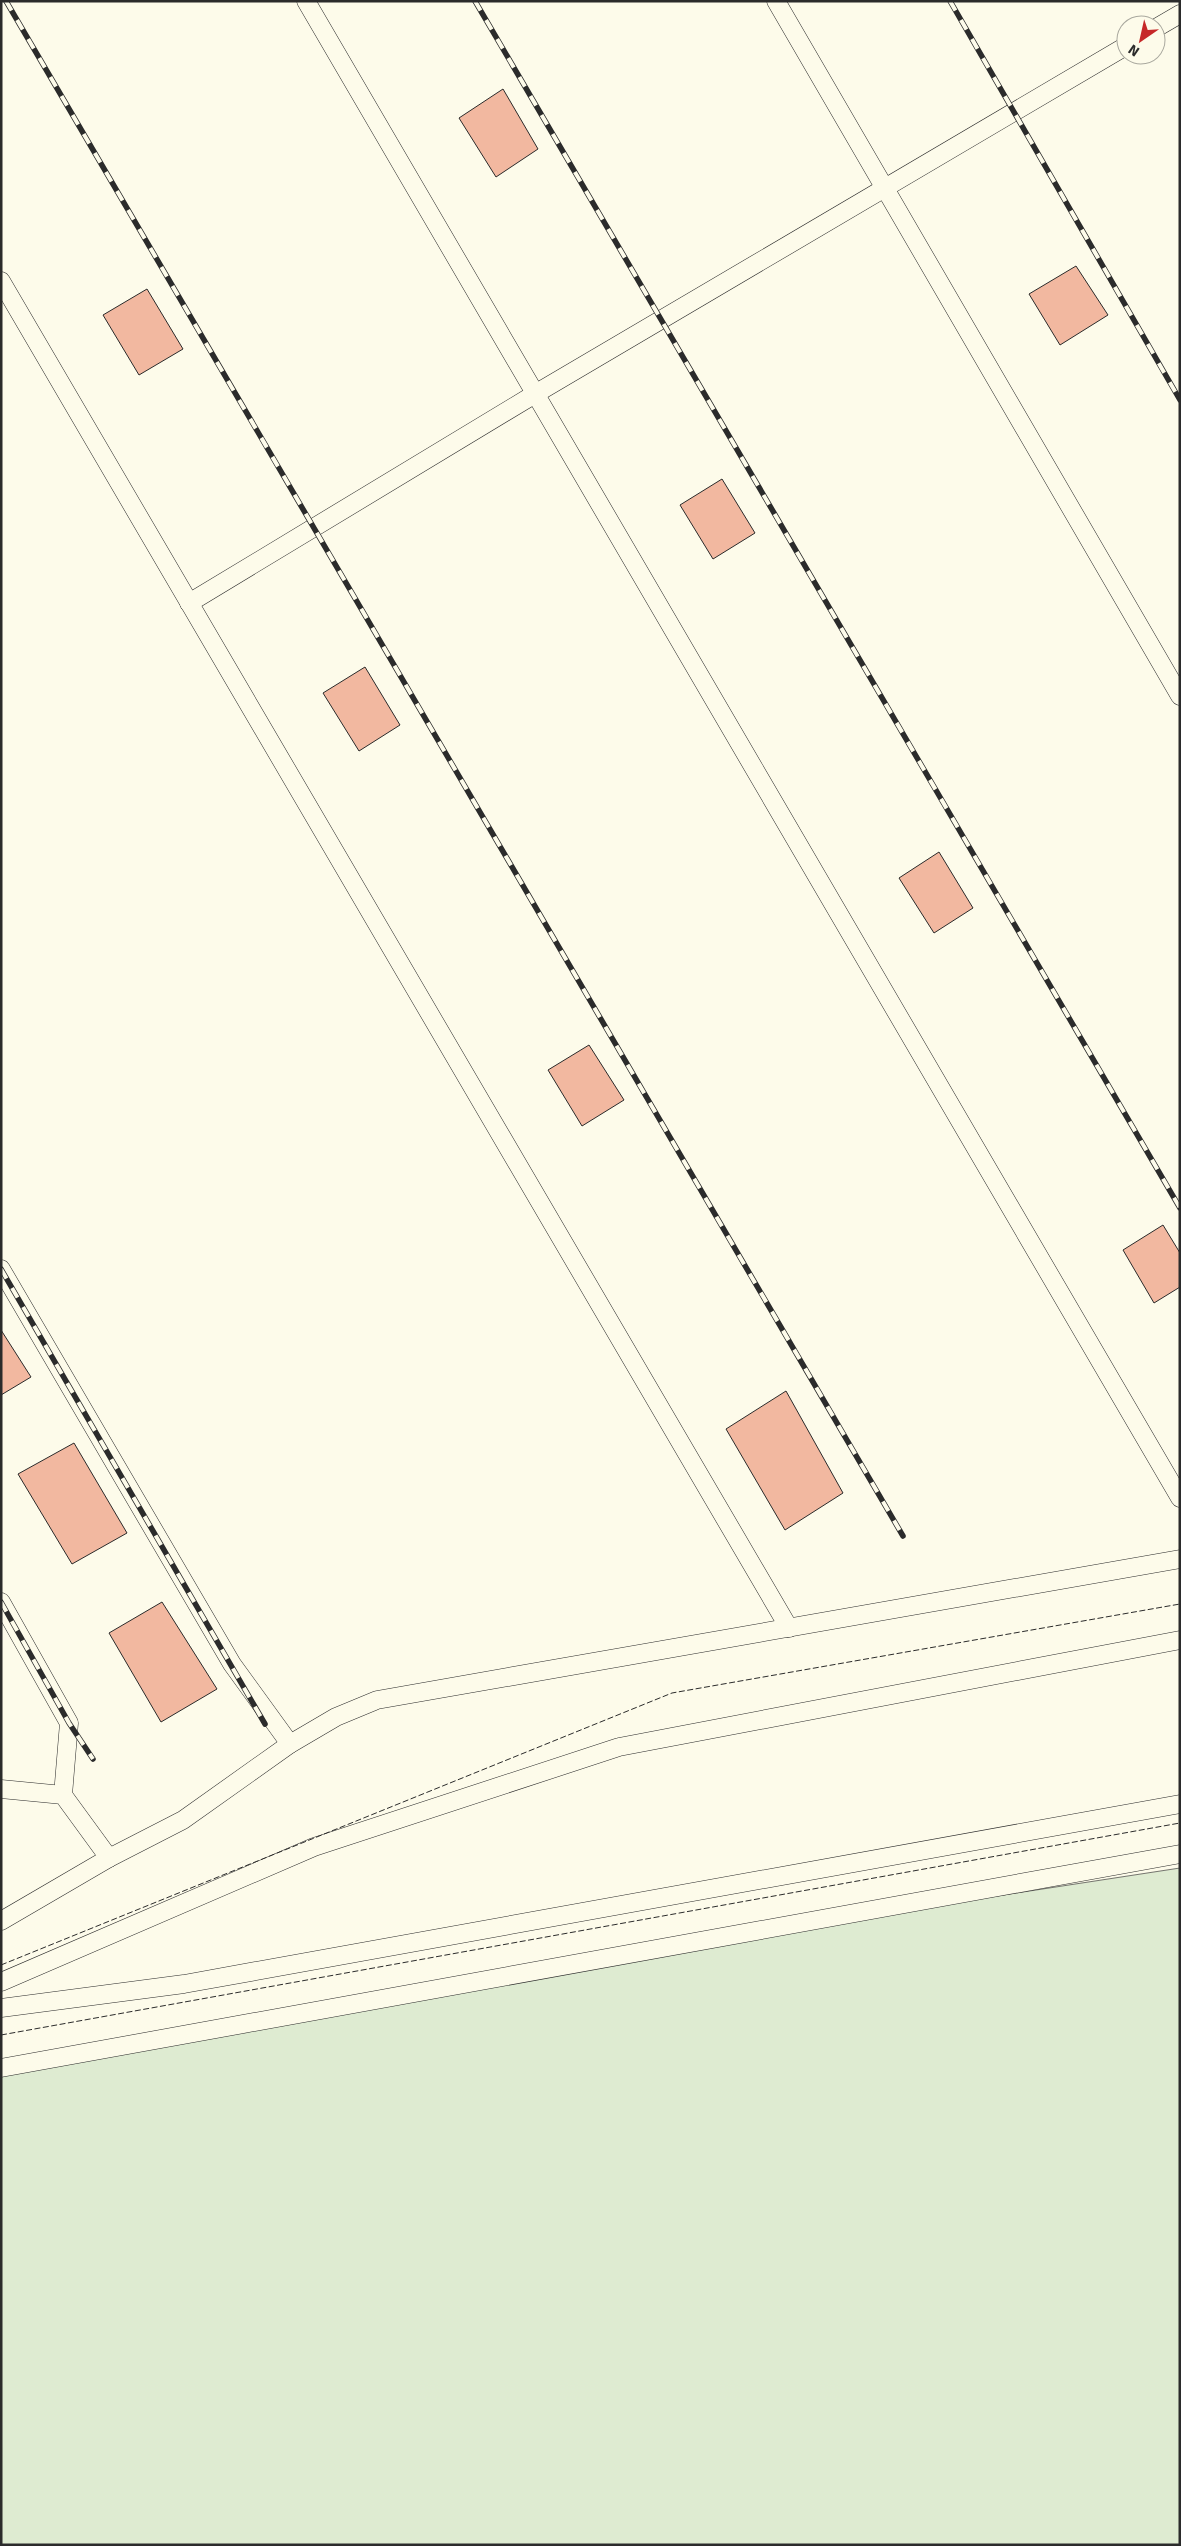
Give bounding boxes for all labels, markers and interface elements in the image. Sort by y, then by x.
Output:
north arrow [1116,15,1166,65]
text: N [1125,41,1143,60]

